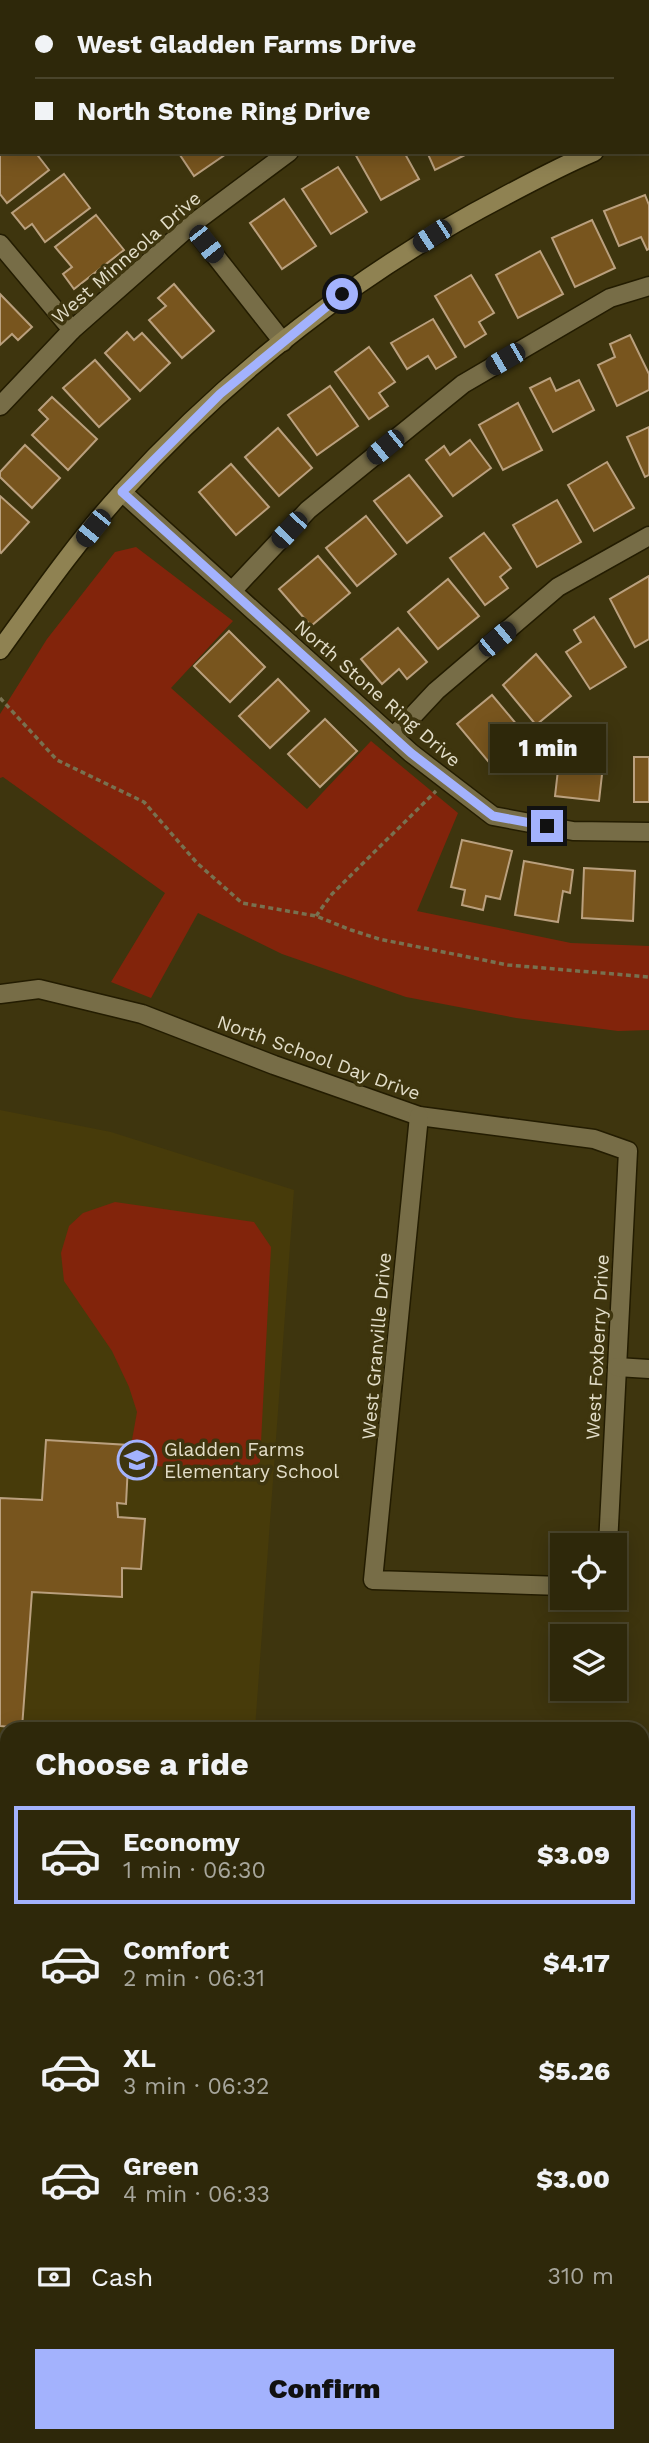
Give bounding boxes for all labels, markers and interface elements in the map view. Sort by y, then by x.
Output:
text: West Gladden Farms Drive [77,29,416,59]
text: North Stone Ring Drive [77,96,370,126]
street label: West Minneola Drive [47,186,206,328]
car [409,216,456,256]
car [185,221,228,267]
route start [326,278,358,310]
car [482,339,529,379]
car [363,426,408,468]
car [72,505,115,551]
car [267,507,312,553]
street label: North Stone Ring Drive [290,615,465,772]
car [475,617,520,661]
callout: 1 min [489,724,605,774]
text: 1 min [518,735,578,762]
route end [531,810,563,842]
street label: North School Day Drive [214,1010,424,1105]
street label: West Granville Drive [357,1252,396,1441]
street label: West Foxberry Drive [581,1253,614,1441]
place label: Gladden Farms Elementary School [164,1438,339,1483]
school or university icon: Gladden Farms Elementary School [116,1439,158,1481]
map controls [550,1533,627,1701]
button: locate [550,1533,627,1610]
button: layers [550,1624,627,1701]
text: Choose a ride [35,1745,249,1783]
icon: car [39,1824,102,1887]
text: Economy [123,1827,240,1857]
text: $3.09 [537,1840,610,1870]
text: 1 min · 06:30 [123,1857,266,1884]
icon: car [39,1932,102,1995]
text: Comfort [123,1935,229,1965]
text: $4.17 [543,1948,610,1978]
text: 2 min · 06:31 [123,1965,265,1992]
icon: car [39,2040,102,2103]
text: XL [123,2043,156,2073]
text: $5.26 [539,2056,610,2086]
text: 3 min · 06:32 [123,2073,269,2100]
icon: car [39,2148,102,2211]
text: Green [123,2151,199,2181]
text: $3.00 [536,2164,610,2194]
text: 4 min · 06:33 [123,2181,270,2208]
icon: cash [35,2258,73,2296]
text: Cash [91,2262,153,2292]
text: 310 m [548,2263,614,2290]
button: Confirm [35,2349,614,2429]

